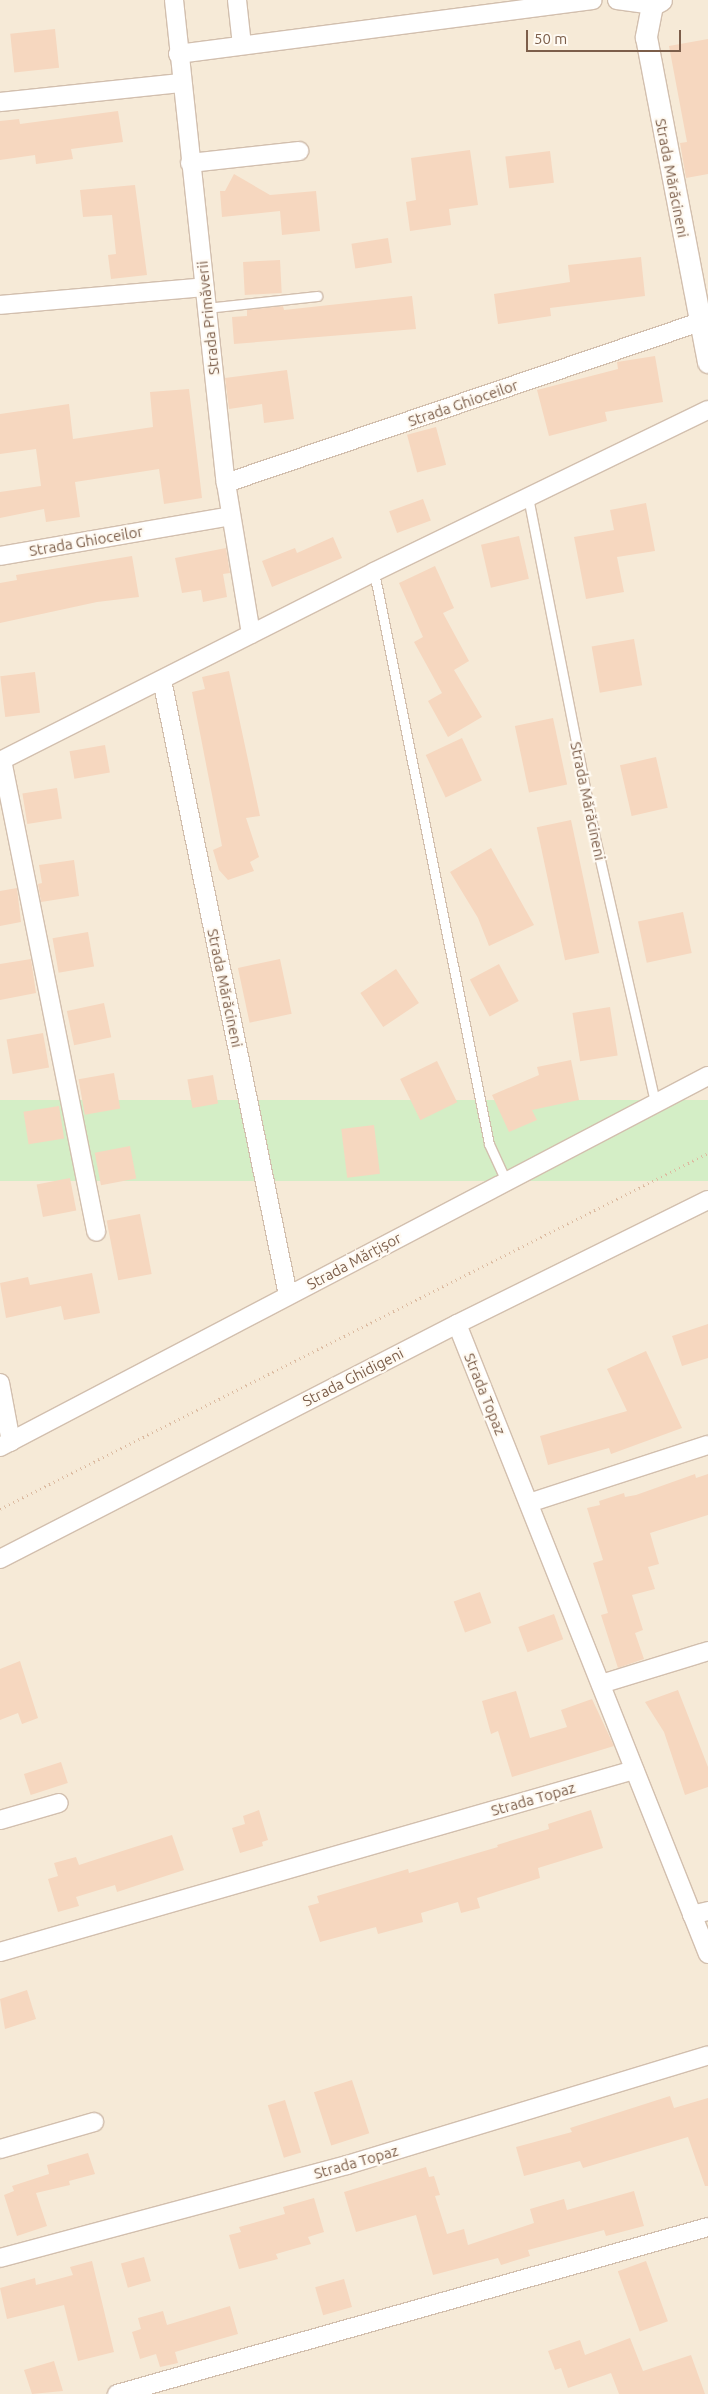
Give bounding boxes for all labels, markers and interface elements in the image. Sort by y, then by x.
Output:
scale bar [528,20,683,52]
text: 50 m [534,30,567,47]
street label: Strada Mărăcineni [652,117,692,239]
street label: Strada Primăverii [193,260,223,376]
street label: Strada Ghioceilor [406,376,520,430]
street label: Strada Ghioceilor [28,522,144,560]
street label: Strada Mărăcineni [567,740,609,862]
street label: Strada Mărăcineni [204,927,246,1049]
street label: Strada Mărțișor [304,1229,404,1293]
street label: Strada Ghidigeni [300,1344,406,1410]
street label: Strada Topaz [460,1350,510,1438]
street label: Strada Topaz [489,1778,577,1820]
street label: Strada Topaz [312,2141,400,2183]

